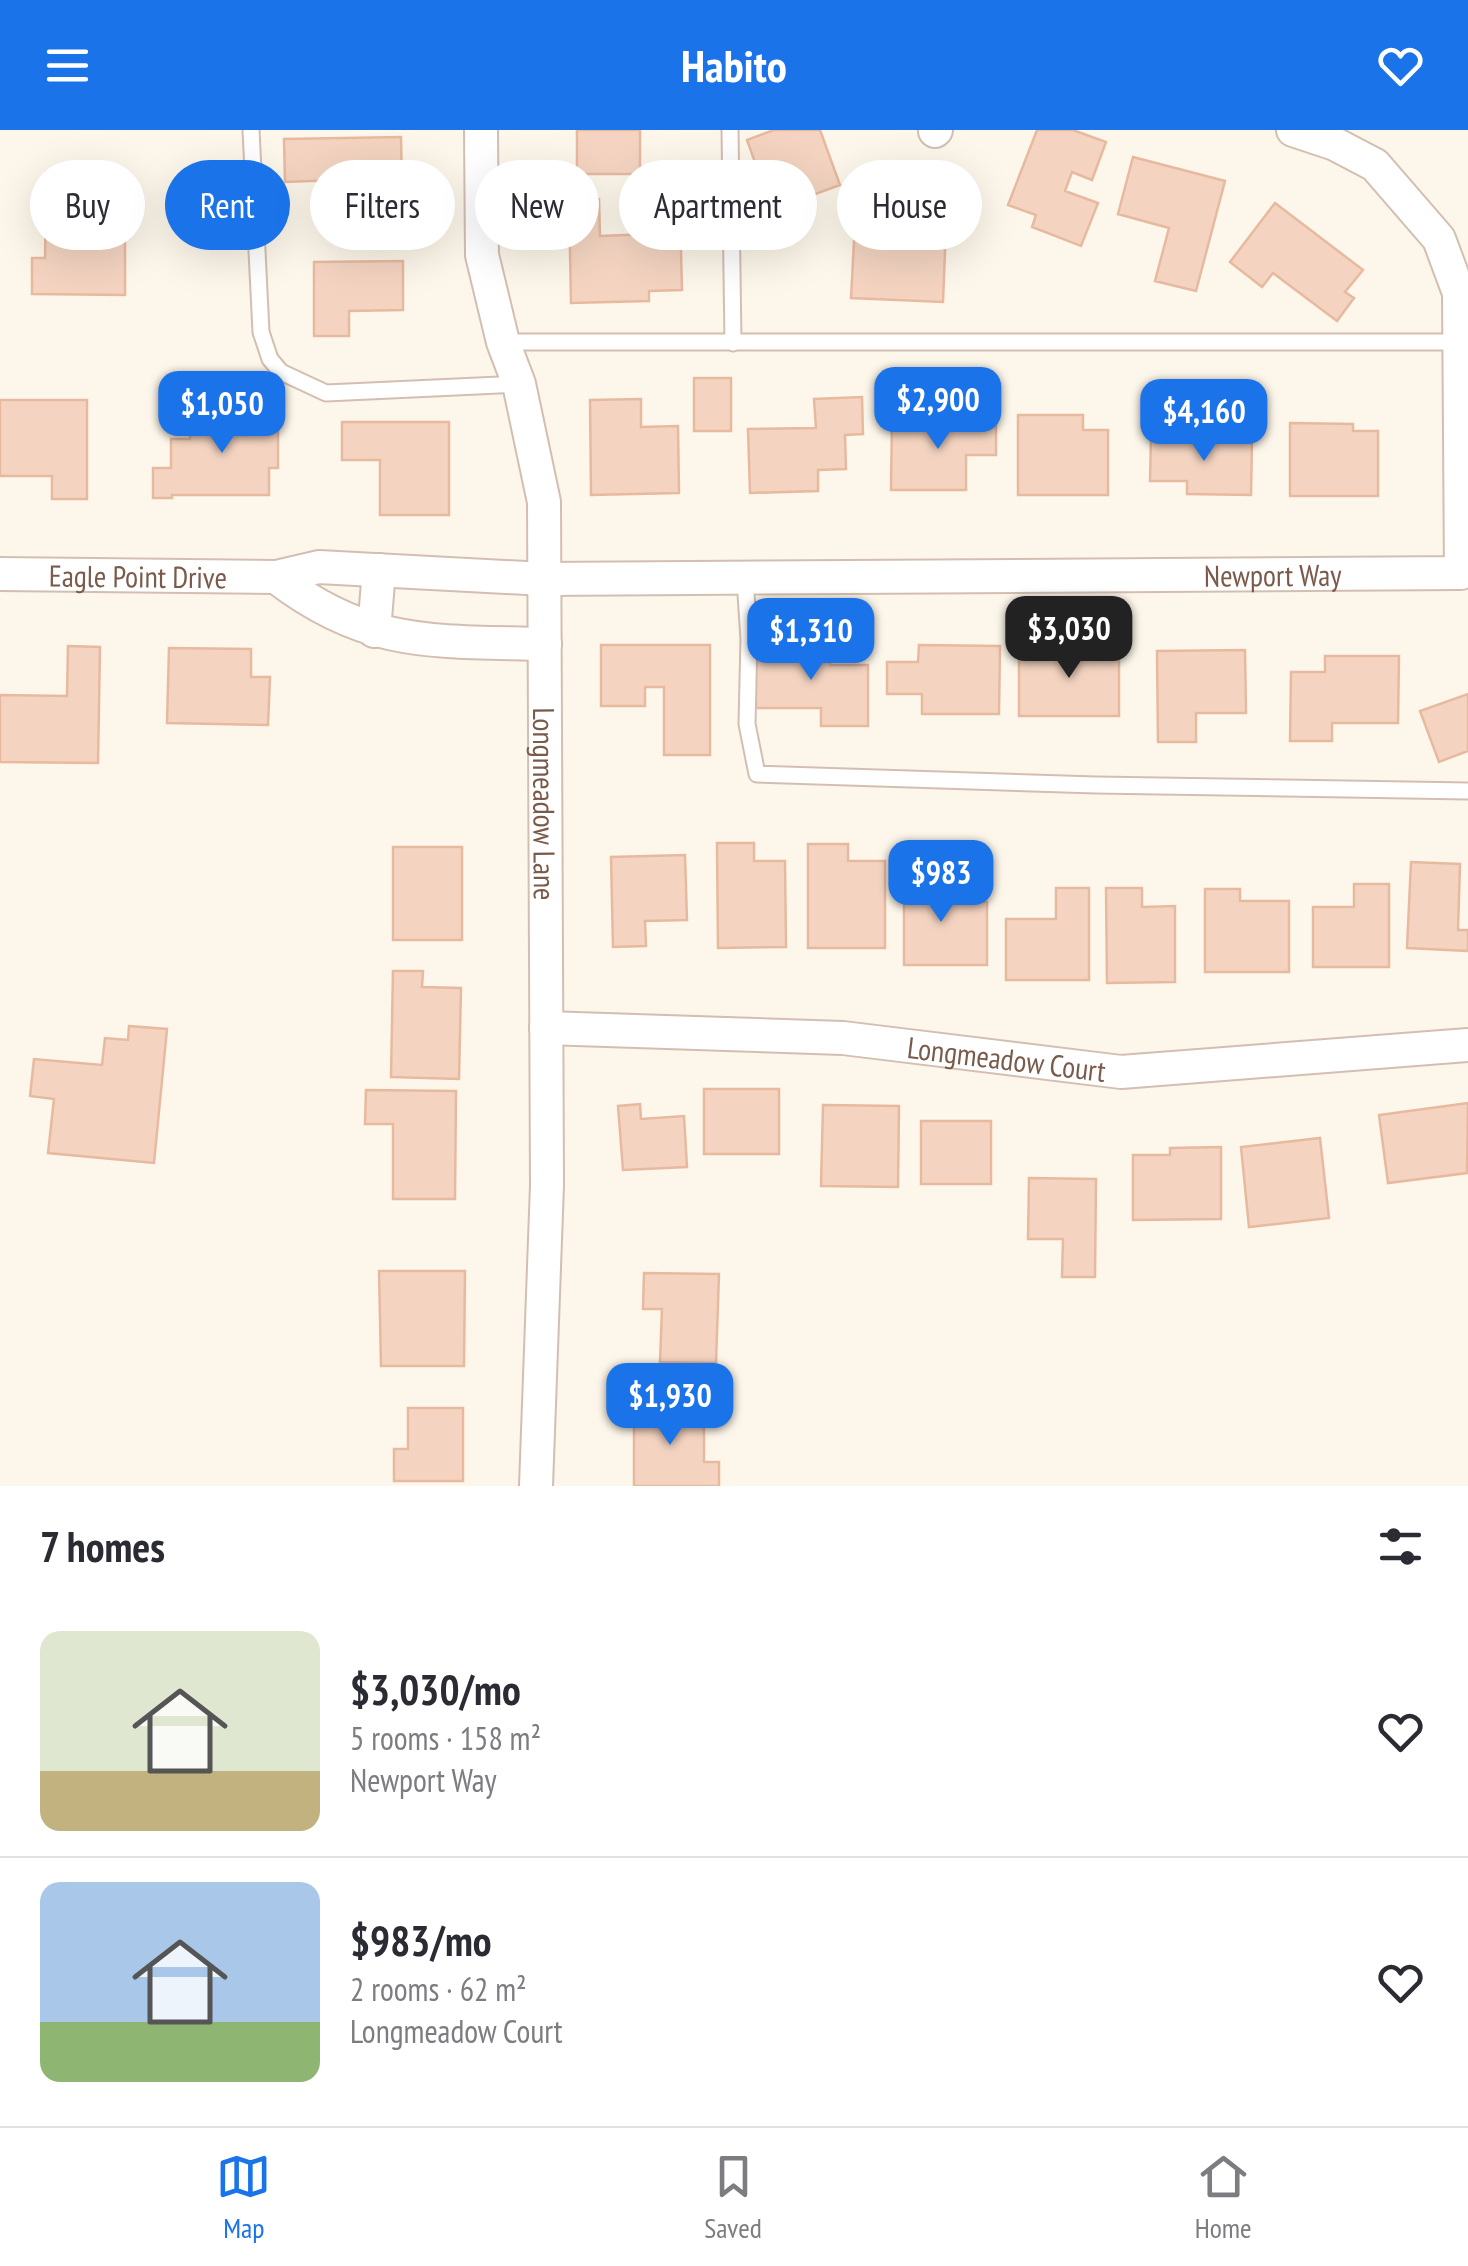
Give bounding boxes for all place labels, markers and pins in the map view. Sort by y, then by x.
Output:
pin: $2,900 [857,367,1019,452]
pin: $1,050 [141,371,303,456]
pin: $4,160 [1123,379,1285,464]
pin: $3,030 [988,596,1150,681]
pin: $1,310 [730,598,892,683]
pin: $983 [882,840,1000,925]
pin: $1,930 [589,1363,751,1448]

